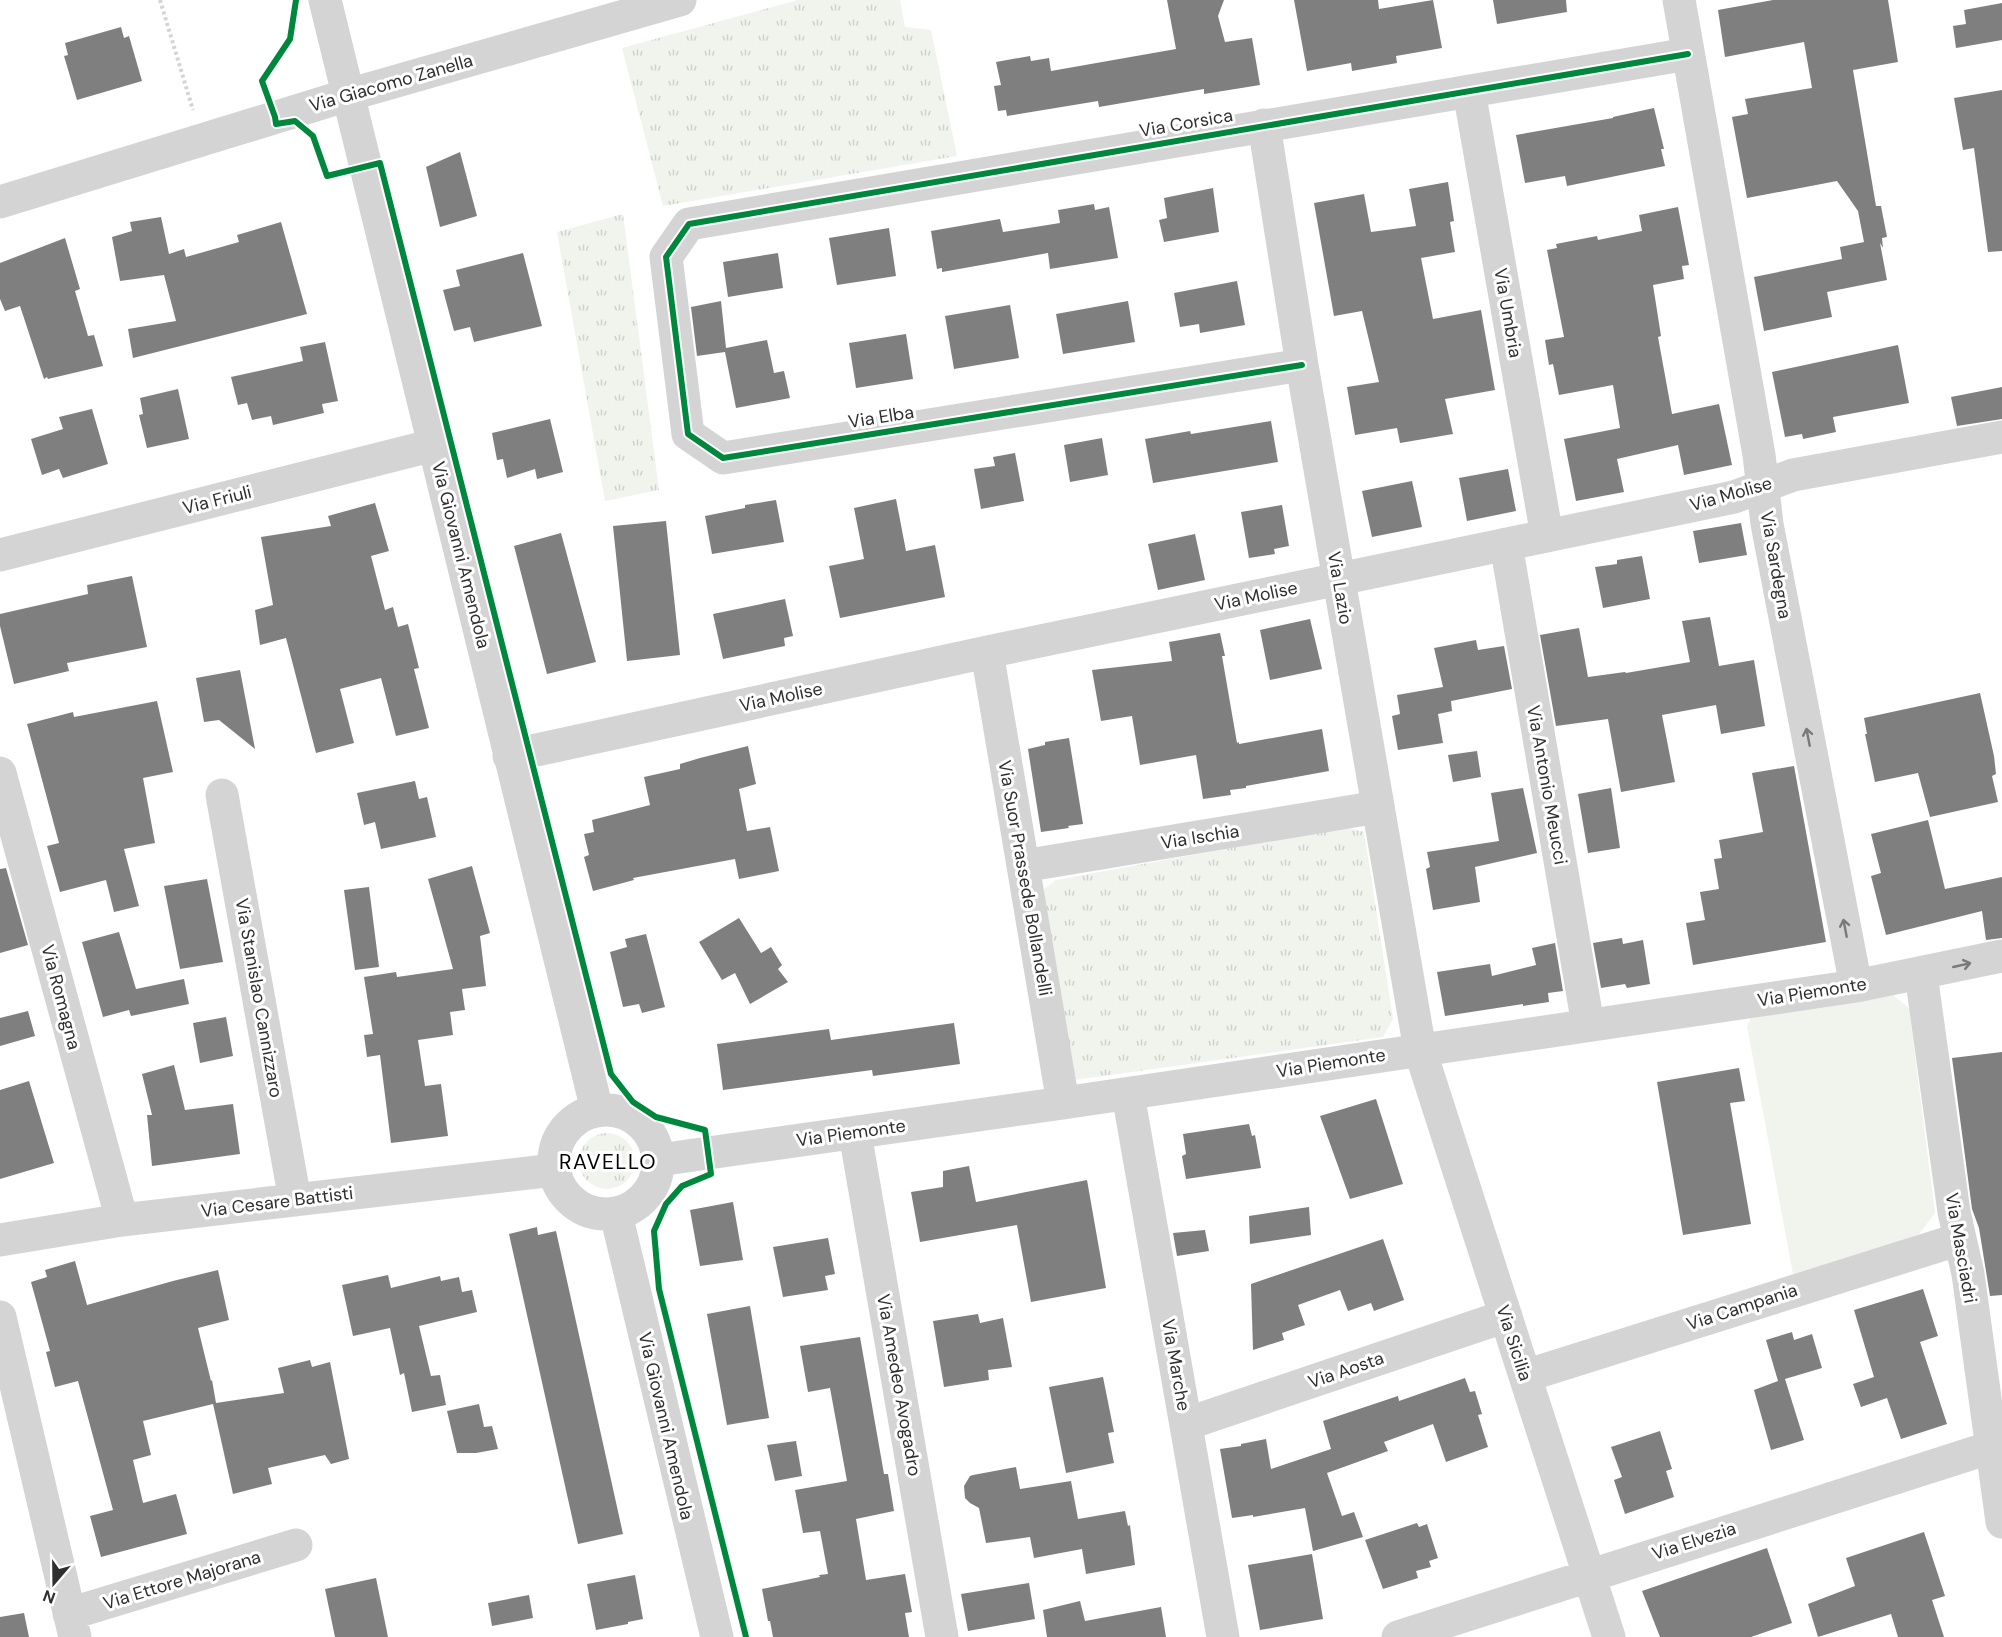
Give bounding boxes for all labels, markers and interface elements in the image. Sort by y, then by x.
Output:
street label: Via Giacomo Zanella [306,48,476,118]
street label: Via Corsica [1137,103,1235,143]
street label: Via Umbria [1488,266,1528,360]
street label: Via Elba [846,400,916,434]
street label: Via Giovanni Amendola [426,459,496,651]
street label: Via Molise [1687,471,1775,517]
street label: Via Friuli [180,480,254,520]
street label: Via Sardegna [1755,509,1797,621]
street label: Via Lazio [1322,550,1358,626]
street label: Via Molise [1212,575,1300,617]
street label: Via Molise [737,676,825,718]
street label: Via Antonio Meucci [1521,703,1573,867]
one-way arrow [1802,728,1813,747]
street label: Via Suor Prassede Bollandelli [992,758,1058,998]
street label: Via Ischia [1159,819,1241,855]
street label: Via Stanislao Cannizzaro [230,896,288,1100]
one-way arrow [1839,919,1850,939]
street label: Via Romagna [35,942,87,1052]
one-way arrow [1951,959,1971,970]
street label: Via Piemonte [1756,972,1868,1012]
street label: Via Piemonte [1275,1043,1387,1083]
street label: Via Piemonte [795,1113,907,1153]
district label: RAVELLO [559,1148,657,1176]
street label: Via Cesare Battisti [200,1181,354,1223]
street label: Via Masciadri [1939,1191,1983,1305]
street label: Via Campania [1684,1278,1800,1336]
street label: Via Amedeo Avogadro [871,1292,927,1478]
street label: Via Sicilia [1490,1302,1538,1384]
street label: Via Marche [1156,1317,1196,1413]
street label: Via Giovanni Amendola [633,1330,699,1522]
street label: Via Aosta [1305,1346,1387,1394]
street label: Via Elvezia [1649,1516,1739,1566]
street label: Via Ettore Majorana [100,1545,264,1615]
north arrow [24,1553,84,1613]
text: N [40,1585,58,1608]

